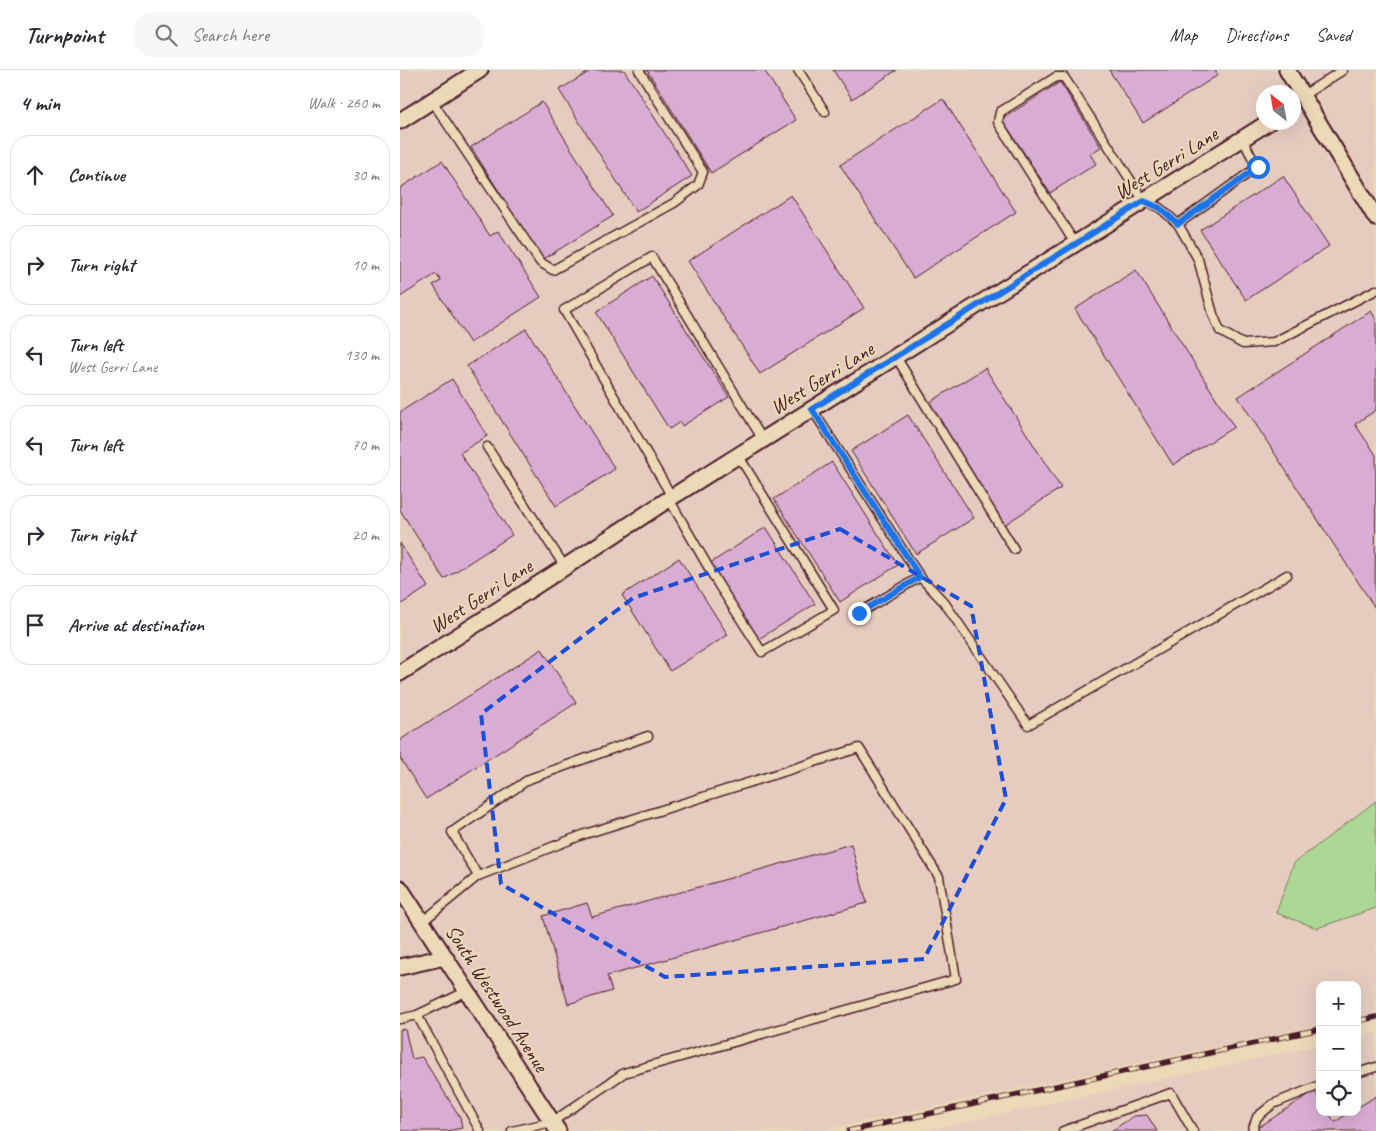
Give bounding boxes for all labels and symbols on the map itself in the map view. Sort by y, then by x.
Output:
north arrow [1256,85,1301,130]
street label: West Gerri Lane [1109,120,1224,205]
route start [1247,156,1270,179]
street label: West Gerri Lane [765,335,880,420]
street label: West Gerri Lane [425,553,538,639]
route end [848,602,871,625]
street label: South Westwood Avenue [440,920,555,1077]

